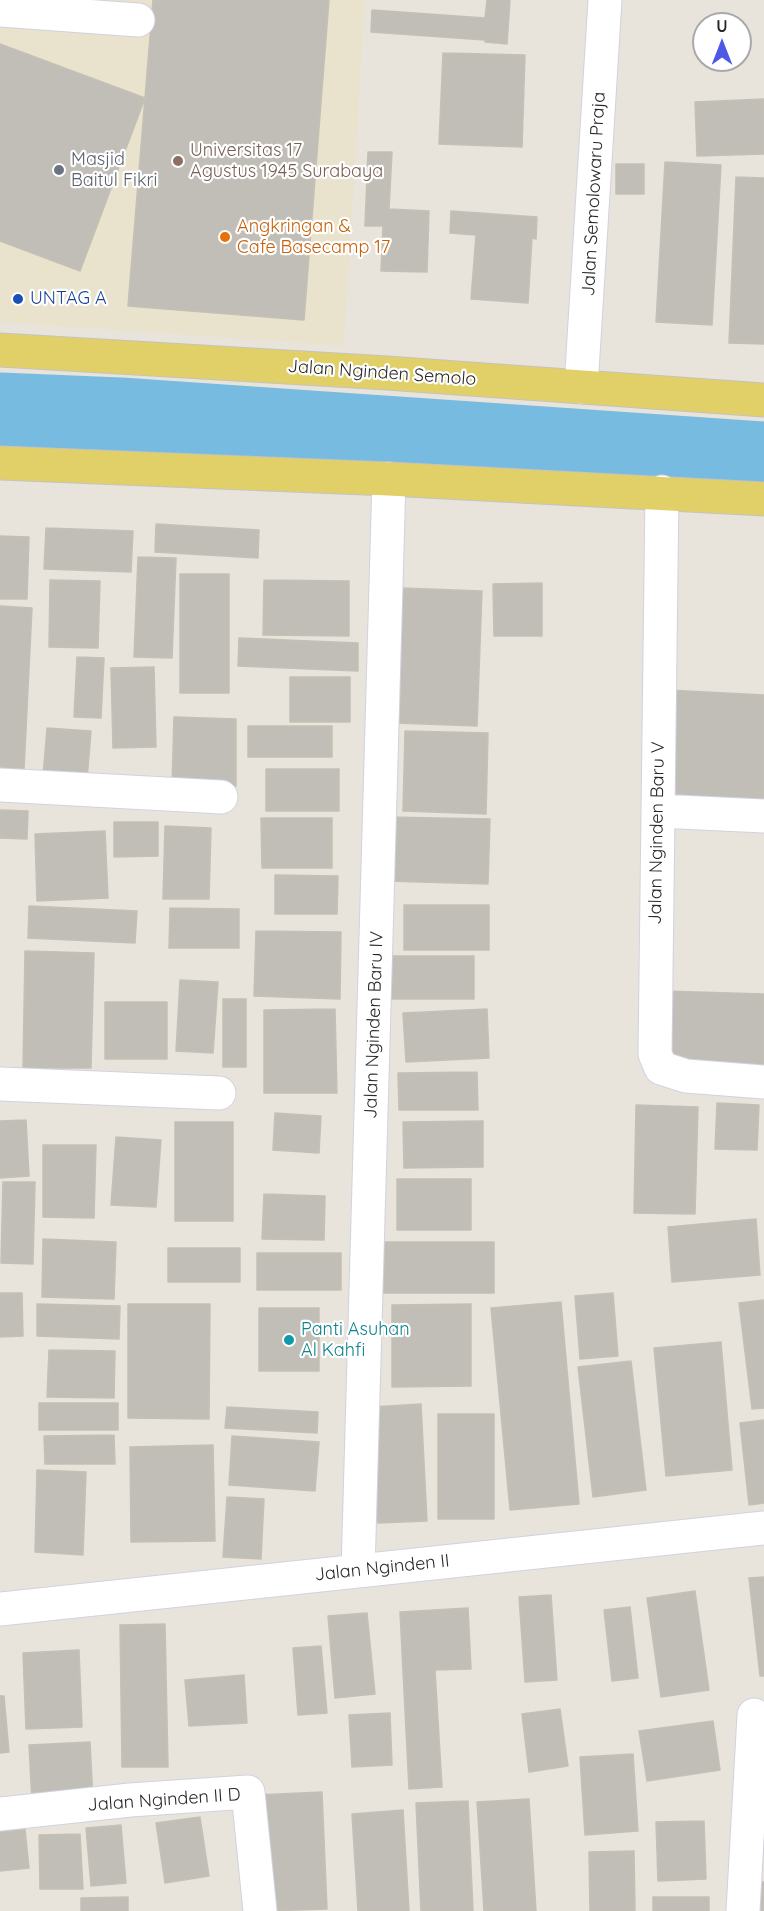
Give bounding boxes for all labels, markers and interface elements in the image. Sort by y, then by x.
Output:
north arrow [692,12,752,72]
text: U [716,16,728,36]
street label: Jalan Semolowaru Praja [578,91,610,297]
place label: Universitas 17 Agustus 1945 Surabaya [190,140,383,182]
place label: Masjid Baitul Fikri [71,149,157,192]
marker: Universitas 17 Agustus 1945 Surabaya [171,154,185,168]
marker: Masjid Baitul Fikri [52,163,66,177]
place label: Angkringan & Cafe Basecamp 17 [237,216,390,258]
marker: Angkringan & Cafe Basecamp 17 [218,230,232,244]
place label: UNTAG A [30,288,107,310]
marker: UNTAG A [11,292,25,306]
street label: Jalan Nginden Semolo [287,356,477,390]
street label: Jalan Nginden Baru V [645,741,669,925]
street label: Jalan Nginden Baru IV [360,931,388,1119]
place label: Panti Asuhan Al Kahfi [301,1319,410,1362]
marker: Panti Asuhan Al Kahfi [282,1333,296,1347]
street label: Jalan Nginden II [313,1550,451,1586]
street label: Jalan Nginden II D [87,1784,241,1816]

